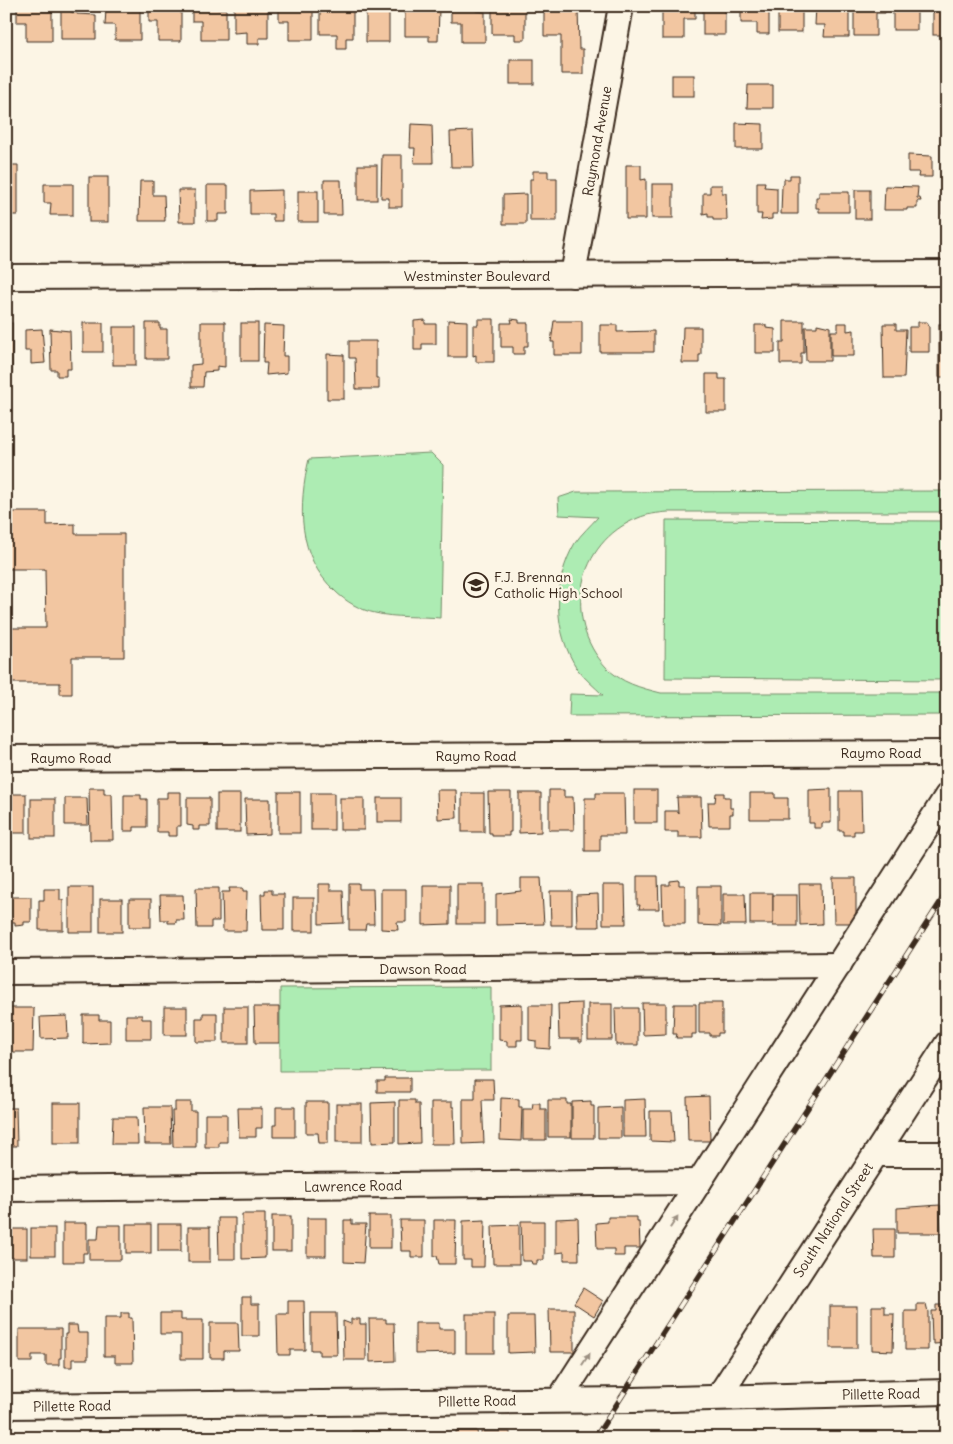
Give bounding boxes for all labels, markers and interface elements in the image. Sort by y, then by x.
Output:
street label: Raymond Avenue [578,85,616,197]
street label: Westminster Boulevard [404,267,550,285]
place label: F.J. Brennan Catholic High School [494,568,623,602]
school or university icon: F.J. Brennan Catholic High School [463,572,489,598]
street label: Raymo Road [840,744,922,762]
street label: Raymo Road [435,747,517,765]
street label: Raymo Road [30,749,112,767]
street label: Dawson Road [379,960,467,978]
street label: South National Street [789,1159,877,1281]
street label: Lawrence Road [304,1176,402,1196]
one-way arrow [669,1216,678,1229]
one-way arrow [581,1353,590,1366]
street label: Pillette Road [842,1384,920,1404]
street label: Pillette Road [438,1391,516,1411]
street label: Pillette Road [33,1396,111,1416]

